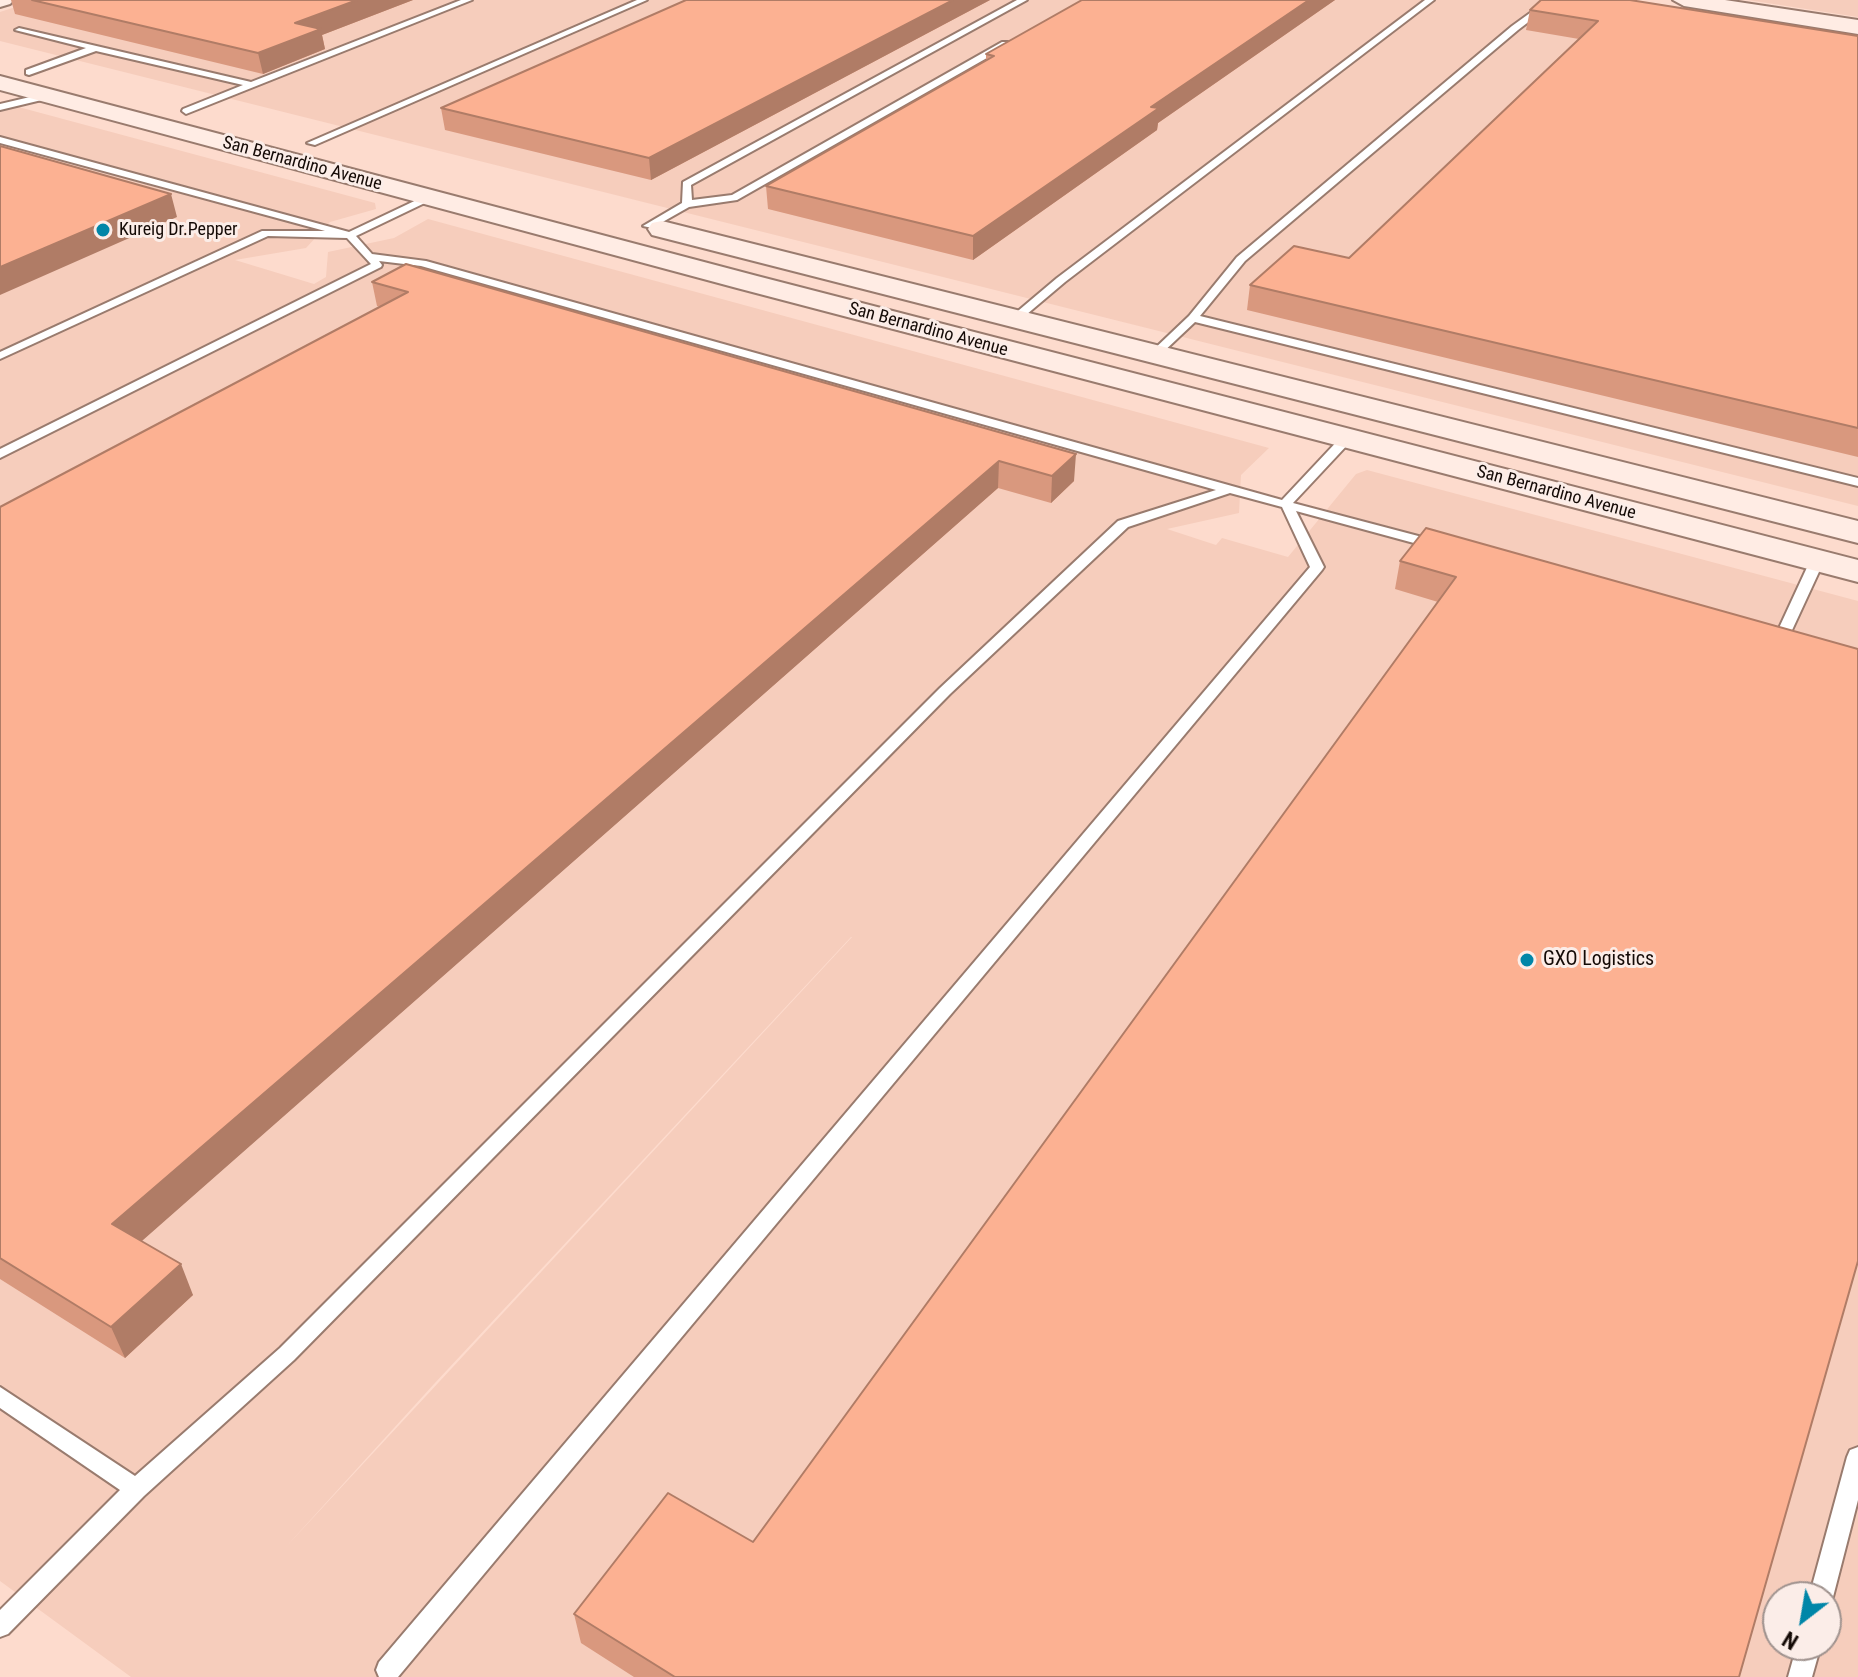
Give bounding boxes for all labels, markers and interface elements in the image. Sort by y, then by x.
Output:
street label: San Bernardino Avenue [220,132,384,196]
place label: Kureig Dr.Pepper [119,219,238,241]
marker: Kureig Dr.Pepper [94,221,112,239]
street label: San Bernardino Avenue [846,298,1010,362]
street label: San Bernardino Avenue [1474,461,1638,525]
place label: GXO Logistics [1543,948,1654,972]
marker: GXO Logistics [1518,951,1536,969]
north arrow [1762,1581,1842,1661]
text: N [1778,1626,1803,1654]

